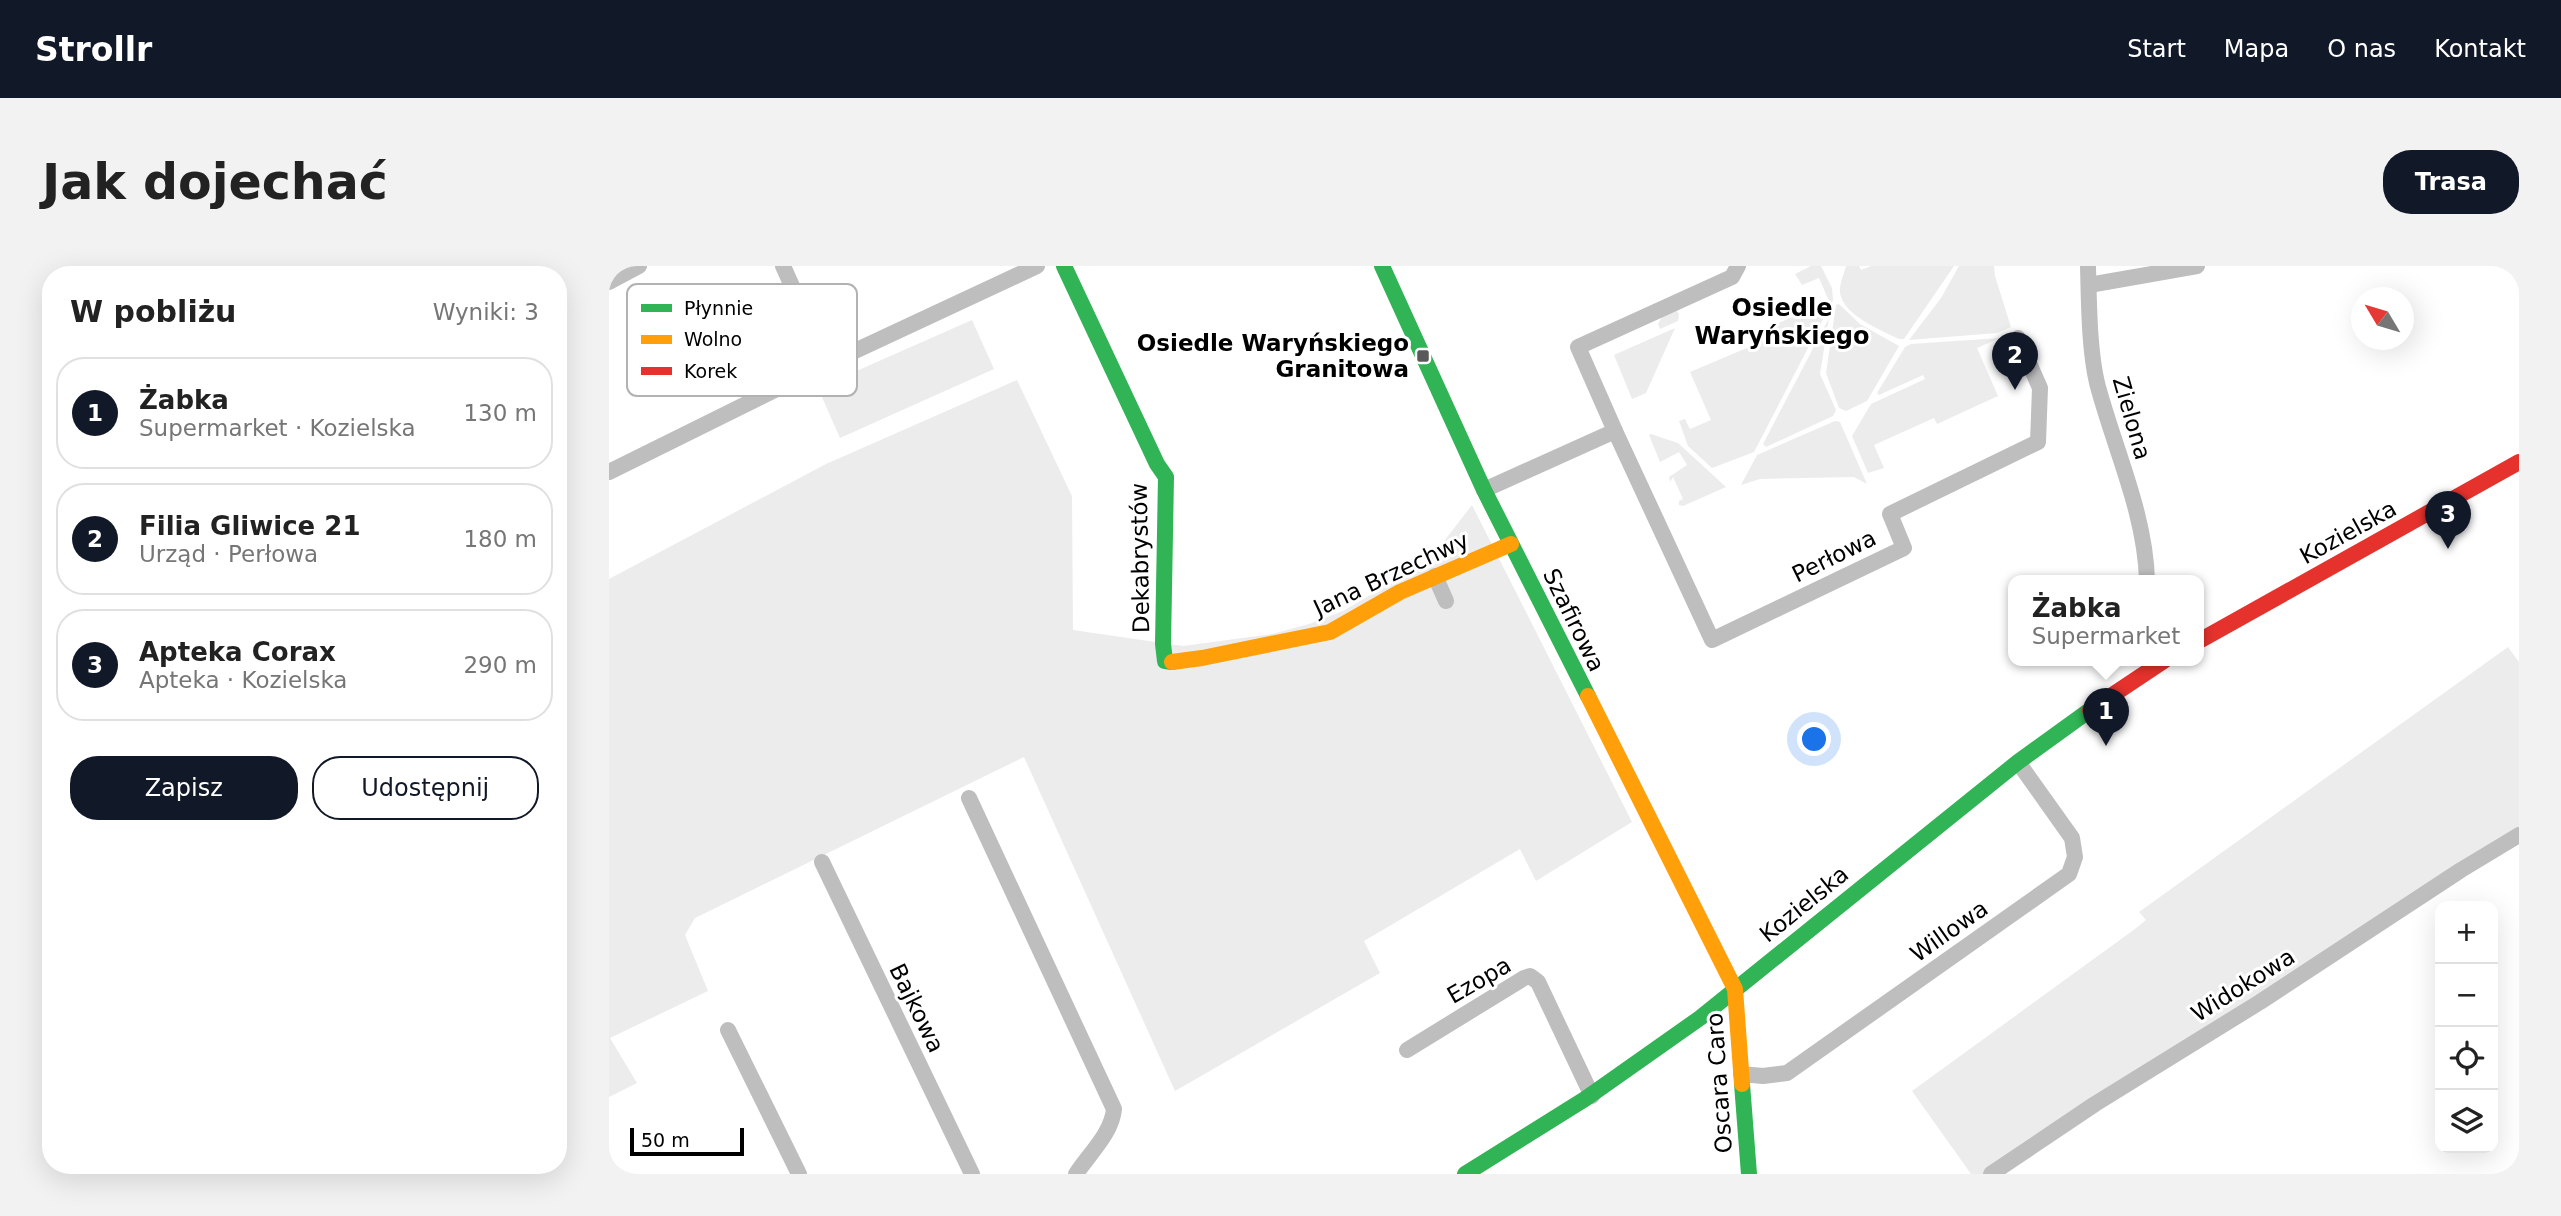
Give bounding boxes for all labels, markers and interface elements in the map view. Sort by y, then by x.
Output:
text: Strollr [35,30,152,69]
text: Start [2127,35,2186,63]
text: Mapa [2224,35,2289,63]
text: O nas [2327,35,2396,63]
text: Kontakt [2434,35,2526,63]
button: Trasa [2383,150,2519,214]
text: Jak dojechać [42,154,388,211]
legend [627,284,857,396]
north arrow [2351,287,2414,350]
text: W pobliżu [70,294,236,329]
district label: Osiedle Waryńskiego [1695,294,1869,350]
text: Płynnie [684,297,753,319]
text: Wyniki: 3 [433,299,539,325]
text: Wolno [684,328,742,350]
place label: Osiedle Waryńskiego Granitowa [1137,330,1409,382]
pin: 2 [1992,332,2038,390]
marker: Osiedle Waryńskiego Granitowa [1415,348,1431,364]
text: Korek [684,360,737,382]
street label: Zielona [2108,373,2156,463]
text: Żabka [139,385,229,415]
text: 1 [87,400,103,426]
text: 130 m [463,400,537,426]
text: Supermarket · Kozielska [139,415,416,441]
street label: Dekabrystów [1126,483,1154,633]
pin: 3 [2425,491,2471,549]
street label: Kozielska [2295,495,2401,569]
text: Filia Gliwice 21 [139,511,360,541]
street label: Perłowa [1788,525,1880,587]
text: 2 [87,526,103,552]
text: 180 m [463,526,537,552]
street label: Jana Brzechwy [1308,527,1473,622]
text: Urząd · Perłowa [139,541,318,567]
street label: Szafirowa [1538,564,1610,676]
popup [2008,575,2204,666]
text: Żabka [2032,593,2122,623]
text: Supermarket [2032,623,2180,649]
text: Apteka Corax [139,637,336,667]
text: 3 [87,652,103,678]
text: 290 m [463,652,537,678]
text: Apteka · Kozielska [139,667,347,693]
pin: 1 [2083,688,2129,746]
your location [1797,722,1831,756]
button: Zapisz [70,756,298,820]
button: Udostępnij [312,756,539,820]
street label: Kozielska [1755,861,1853,947]
street label: Willowa [1905,895,1993,967]
map controls [2435,901,2498,1153]
button: + [2435,901,2498,964]
street label: Widokowa [2187,943,2299,1027]
street label: Ezopa [1442,951,1516,1009]
street label: Bajkowa [884,959,950,1057]
button: − [2435,964,2498,1027]
street label: Oscara Caro [1701,1012,1737,1154]
button: locate [2435,1027,2498,1090]
button: layers [2435,1090,2498,1153]
scale bar [630,1125,744,1157]
text: 50 m [641,1129,690,1151]

